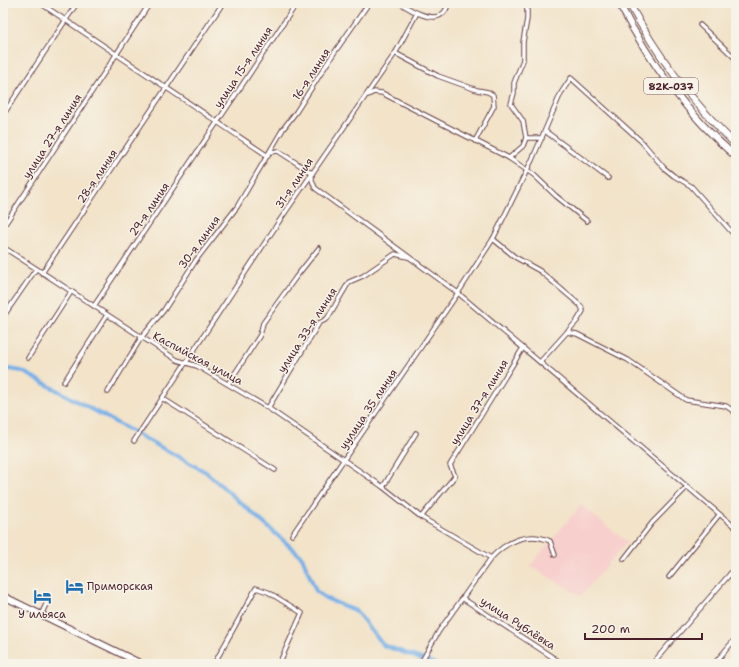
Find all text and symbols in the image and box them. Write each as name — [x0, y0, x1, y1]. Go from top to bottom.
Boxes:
street label: улица 15-я линия — [211, 24, 276, 111]
street label: 16-я линия — [289, 45, 334, 103]
road number: 82К-037 — [644, 78, 698, 94]
street label: улица 27-я линия — [19, 91, 86, 182]
street label: 28-я линия — [74, 146, 121, 206]
street label: 31-я линия — [272, 155, 317, 212]
street label: 29-я линия — [126, 179, 173, 239]
street label: 30-я линия — [175, 213, 224, 272]
street label: улица 33-я линия — [274, 285, 341, 376]
street label: Каспийская улица — [150, 328, 246, 389]
street label: улица 37-я линия — [447, 357, 512, 448]
street label: уулица 35 линия — [336, 366, 401, 452]
hotel icon: Приморская — [64, 576, 84, 596]
place label: Приморская — [87, 579, 153, 594]
hotel icon: У ильяса — [32, 586, 52, 606]
street label: улица Рублёвка — [477, 593, 558, 653]
place label: У ильяса — [18, 607, 66, 622]
scale bar — [585, 615, 702, 641]
text: 200 m — [591, 621, 630, 637]

